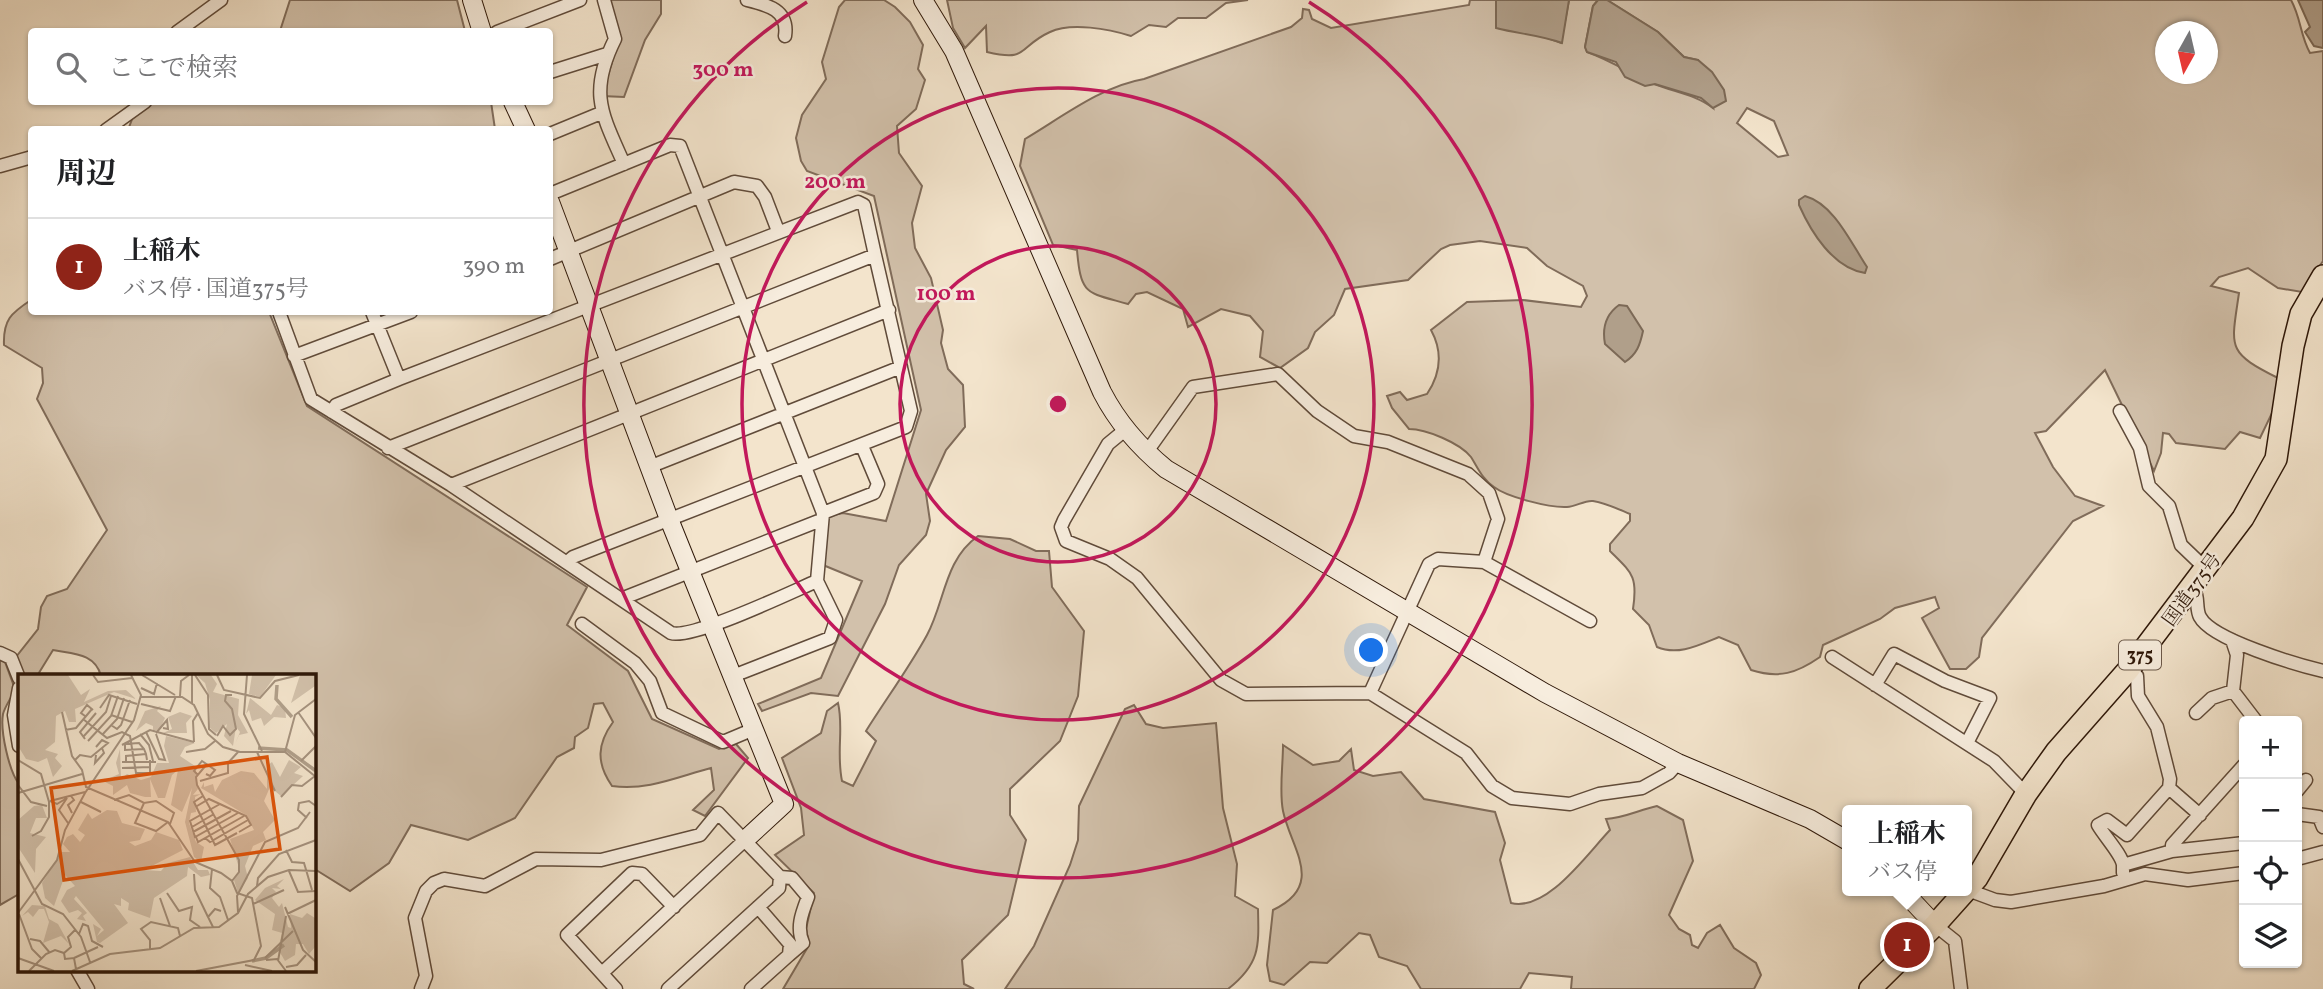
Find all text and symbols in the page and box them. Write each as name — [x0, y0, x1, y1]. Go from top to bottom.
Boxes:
north arrow — [2155, 21, 2218, 84]
search box — [28, 28, 553, 105]
icon: search — [52, 48, 90, 86]
text: ここで検索 — [108, 51, 238, 87]
text: 300 m — [693, 56, 753, 85]
text: 周辺 — [56, 154, 116, 196]
text: 200 m — [804, 168, 866, 197]
text: 上稲木 — [123, 234, 201, 270]
text: 1 — [74, 251, 84, 283]
text: 390 m — [462, 251, 525, 283]
text: バス停 · 国道375号 — [123, 274, 309, 306]
text: 100 m — [916, 280, 976, 309]
centre of rings — [1046, 392, 1070, 416]
street label: 国道375号 — [2157, 548, 2228, 632]
your location — [1354, 633, 1388, 667]
road number: 375 — [2119, 640, 2161, 670]
inset map — [18, 674, 315, 972]
map controls — [2239, 716, 2302, 968]
button: + — [2239, 716, 2302, 779]
button: − — [2239, 779, 2302, 842]
popup — [1842, 805, 1972, 896]
text: 上稲木 — [1868, 817, 1946, 853]
button: locate — [2239, 842, 2302, 905]
text: バス停 — [1868, 857, 1937, 889]
button: layers — [2239, 905, 2302, 968]
pin: 1 — [1884, 919, 1930, 971]

